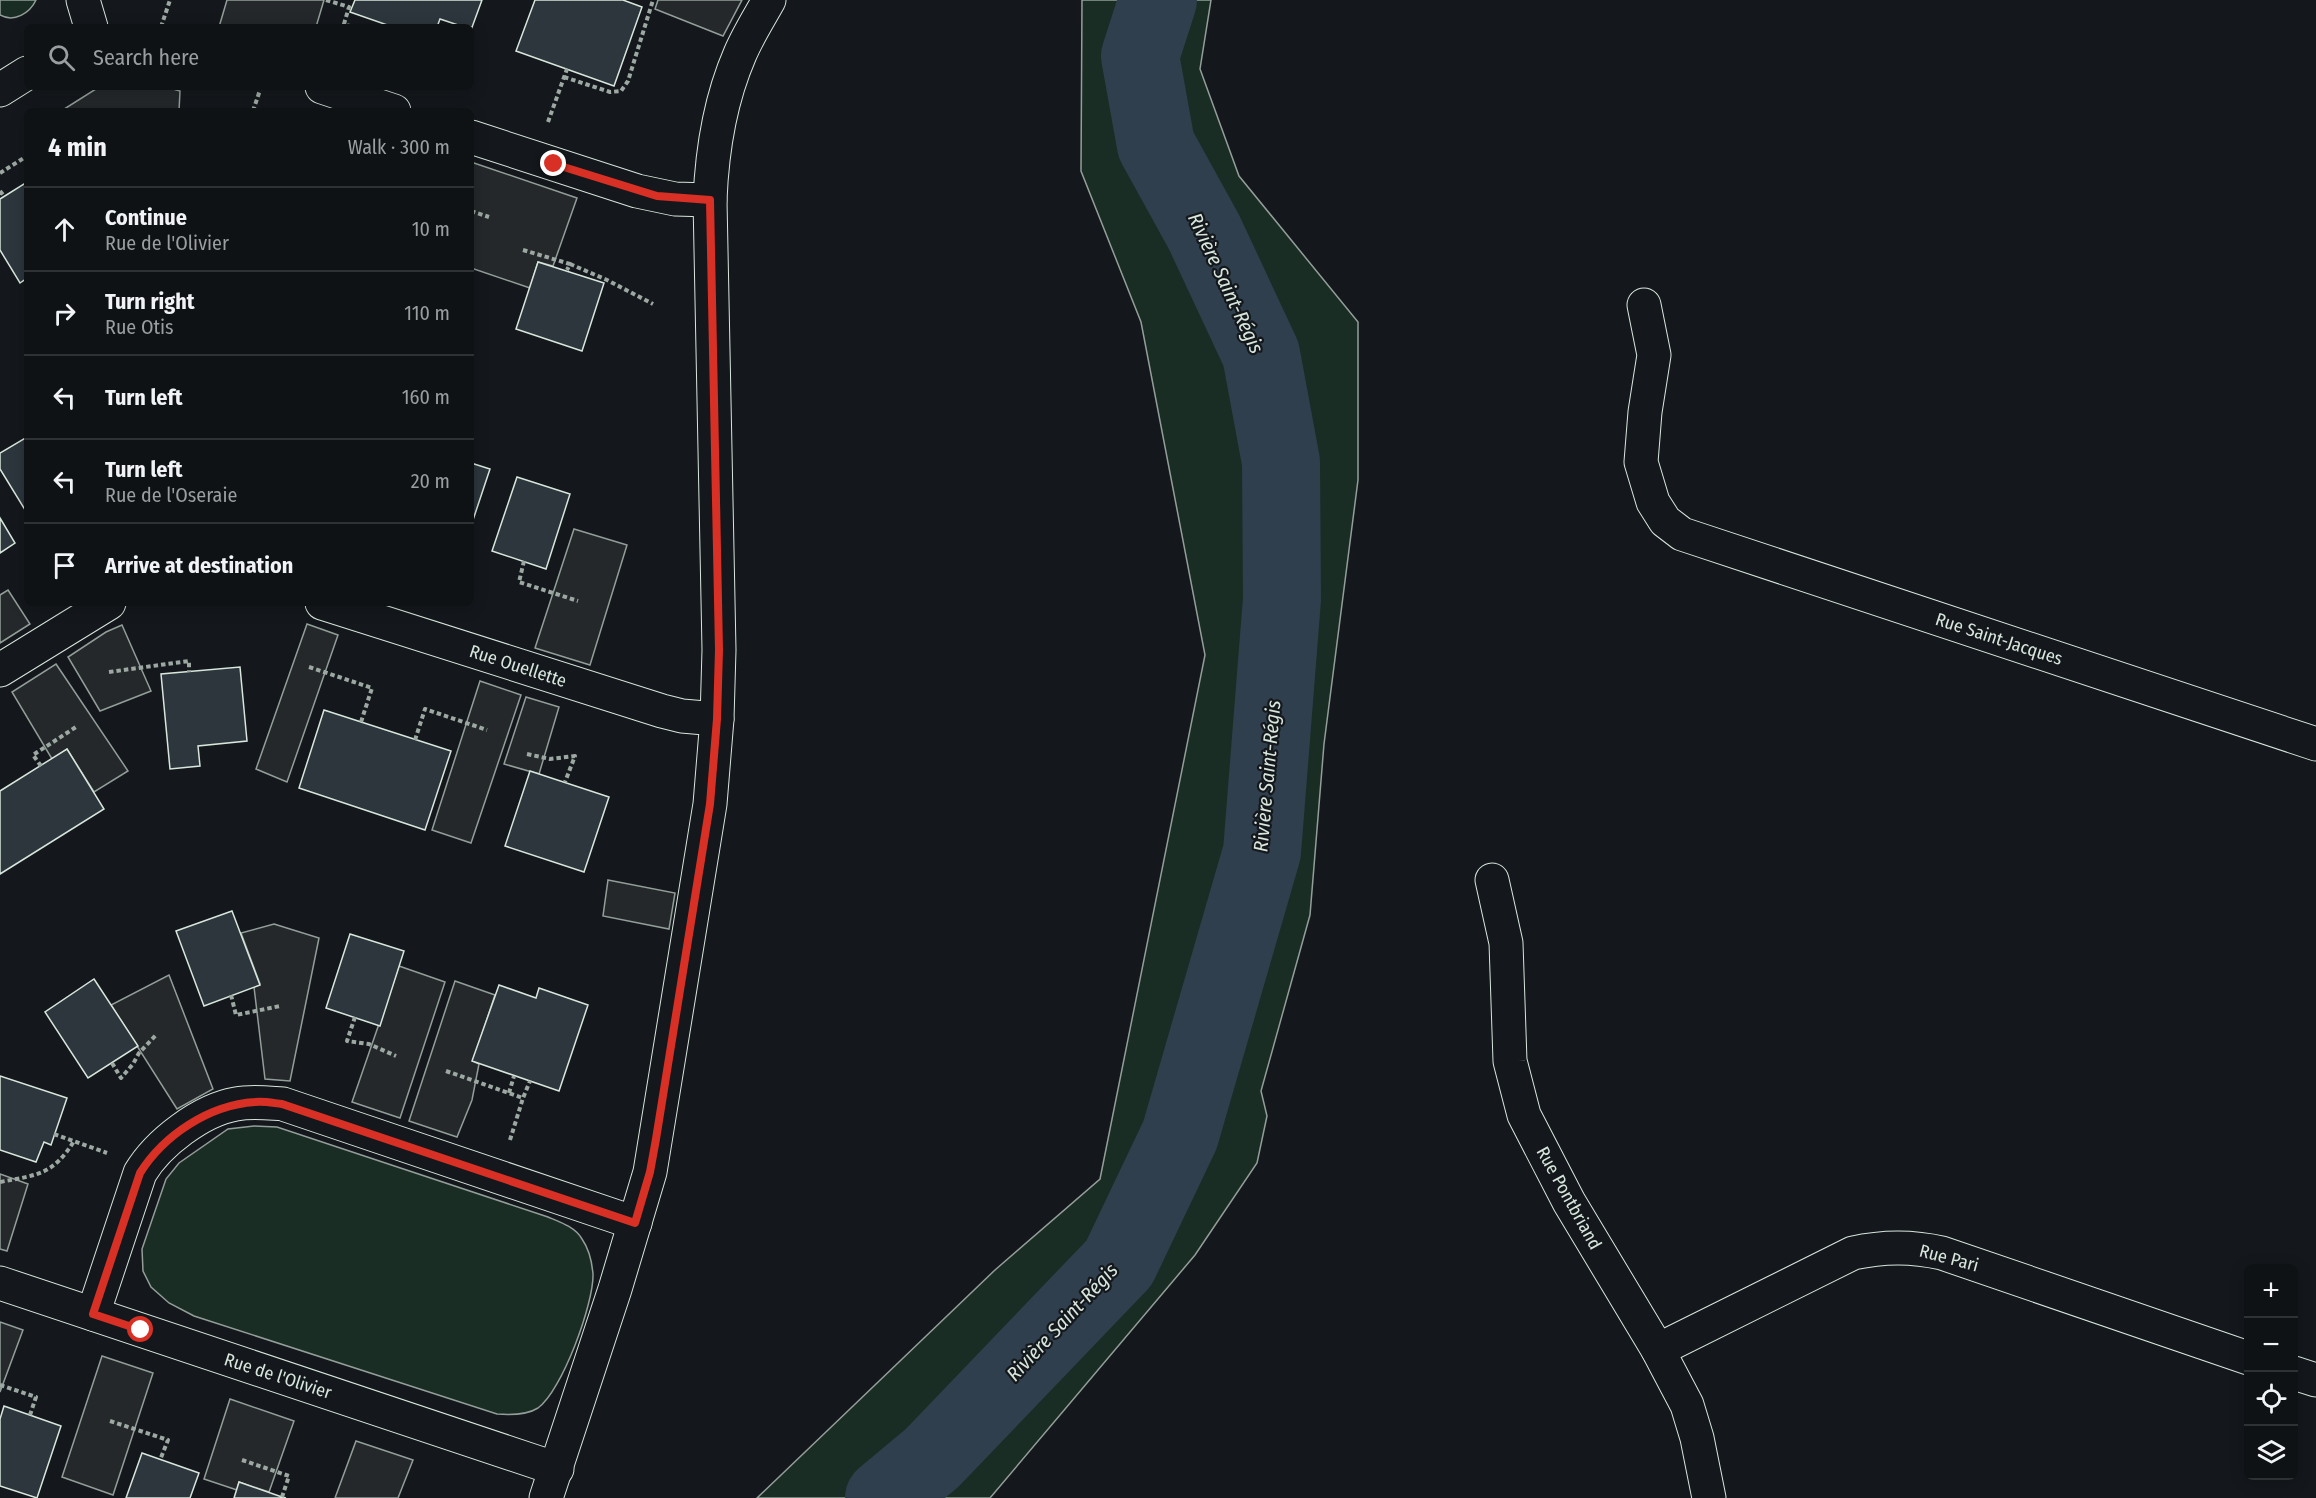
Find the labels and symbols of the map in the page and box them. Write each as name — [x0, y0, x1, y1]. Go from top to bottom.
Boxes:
route end — [540, 150, 566, 176]
water label: Rivière Saint-Régis — [1183, 209, 1269, 358]
street label: Rue Saint-Jacques — [1933, 608, 2066, 670]
street label: Rue Ouellette — [467, 640, 569, 692]
water label: Rivière Saint-Régis — [1248, 699, 1286, 853]
street label: Rue Pontbriand — [1532, 1143, 1606, 1253]
street label: Rue Pari — [1917, 1240, 1981, 1276]
water label: Rivière Saint-Régis — [1001, 1258, 1123, 1386]
route start — [127, 1316, 153, 1342]
street label: Rue de l'Olivier — [222, 1348, 335, 1404]

